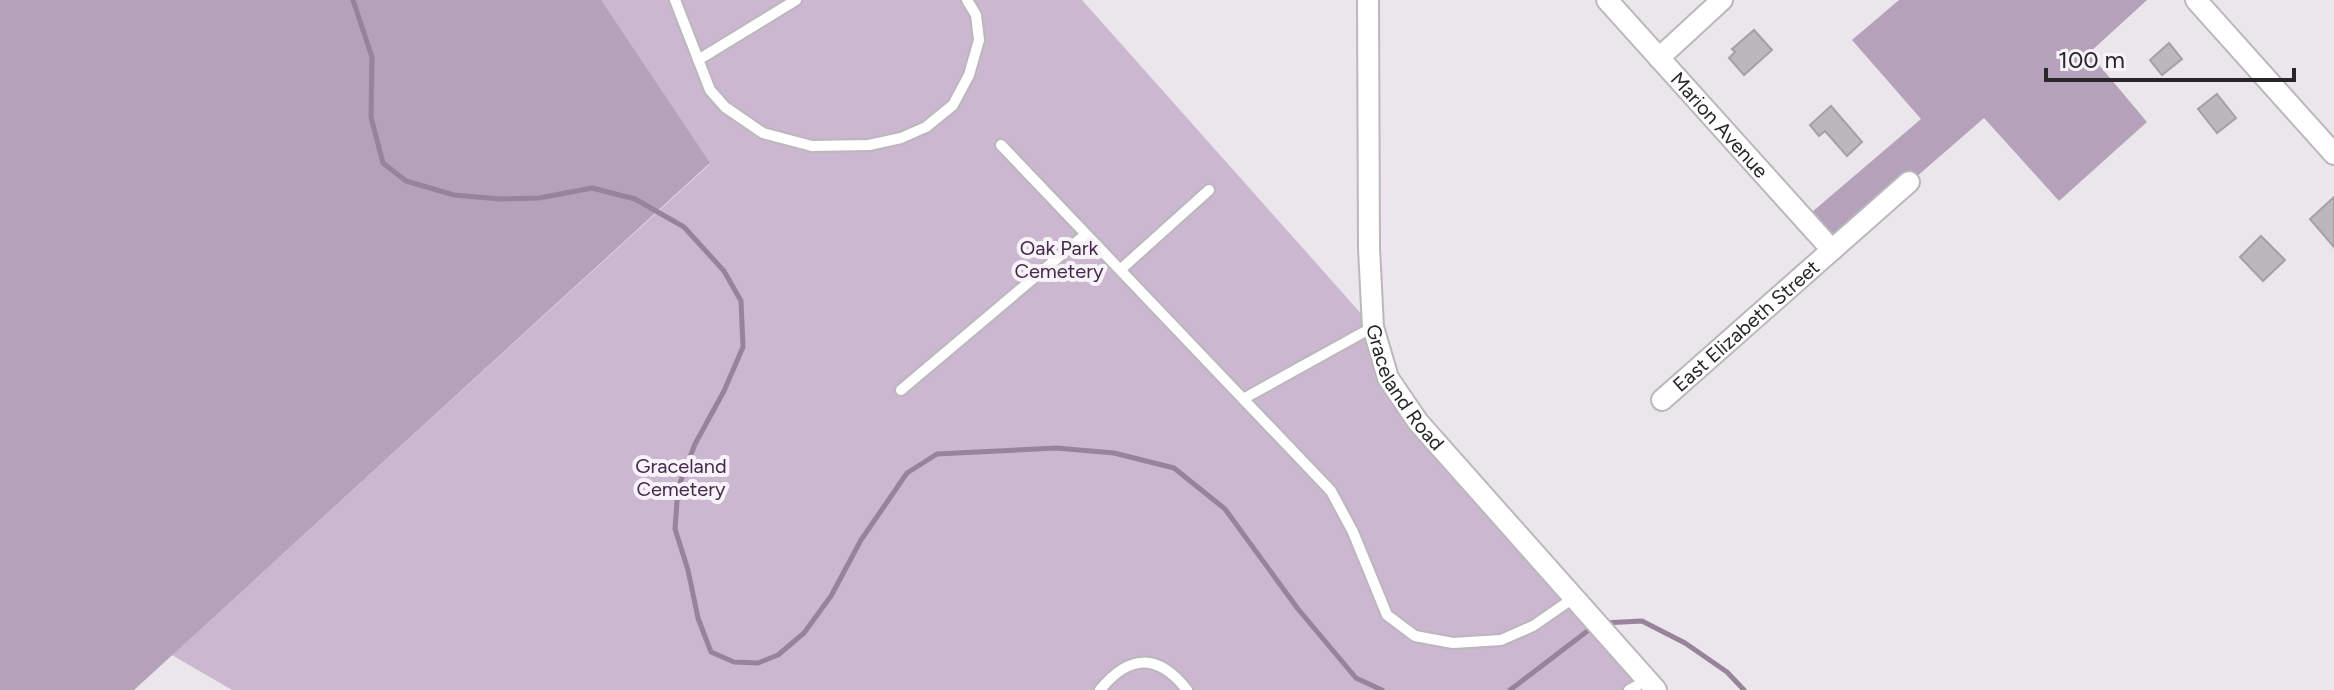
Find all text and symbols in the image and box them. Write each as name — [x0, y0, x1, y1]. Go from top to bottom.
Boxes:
scale bar — [2046, 32, 2294, 82]
text: 100 m — [2058, 45, 2125, 74]
street label: Marion Avenue — [1666, 67, 1773, 183]
park label: Oak Park Cemetery — [1015, 236, 1104, 283]
street label: East Elizabeth Street — [1668, 255, 1824, 397]
street label: Graceland Road — [1361, 321, 1449, 455]
park label: Graceland Cemetery — [635, 454, 727, 501]

